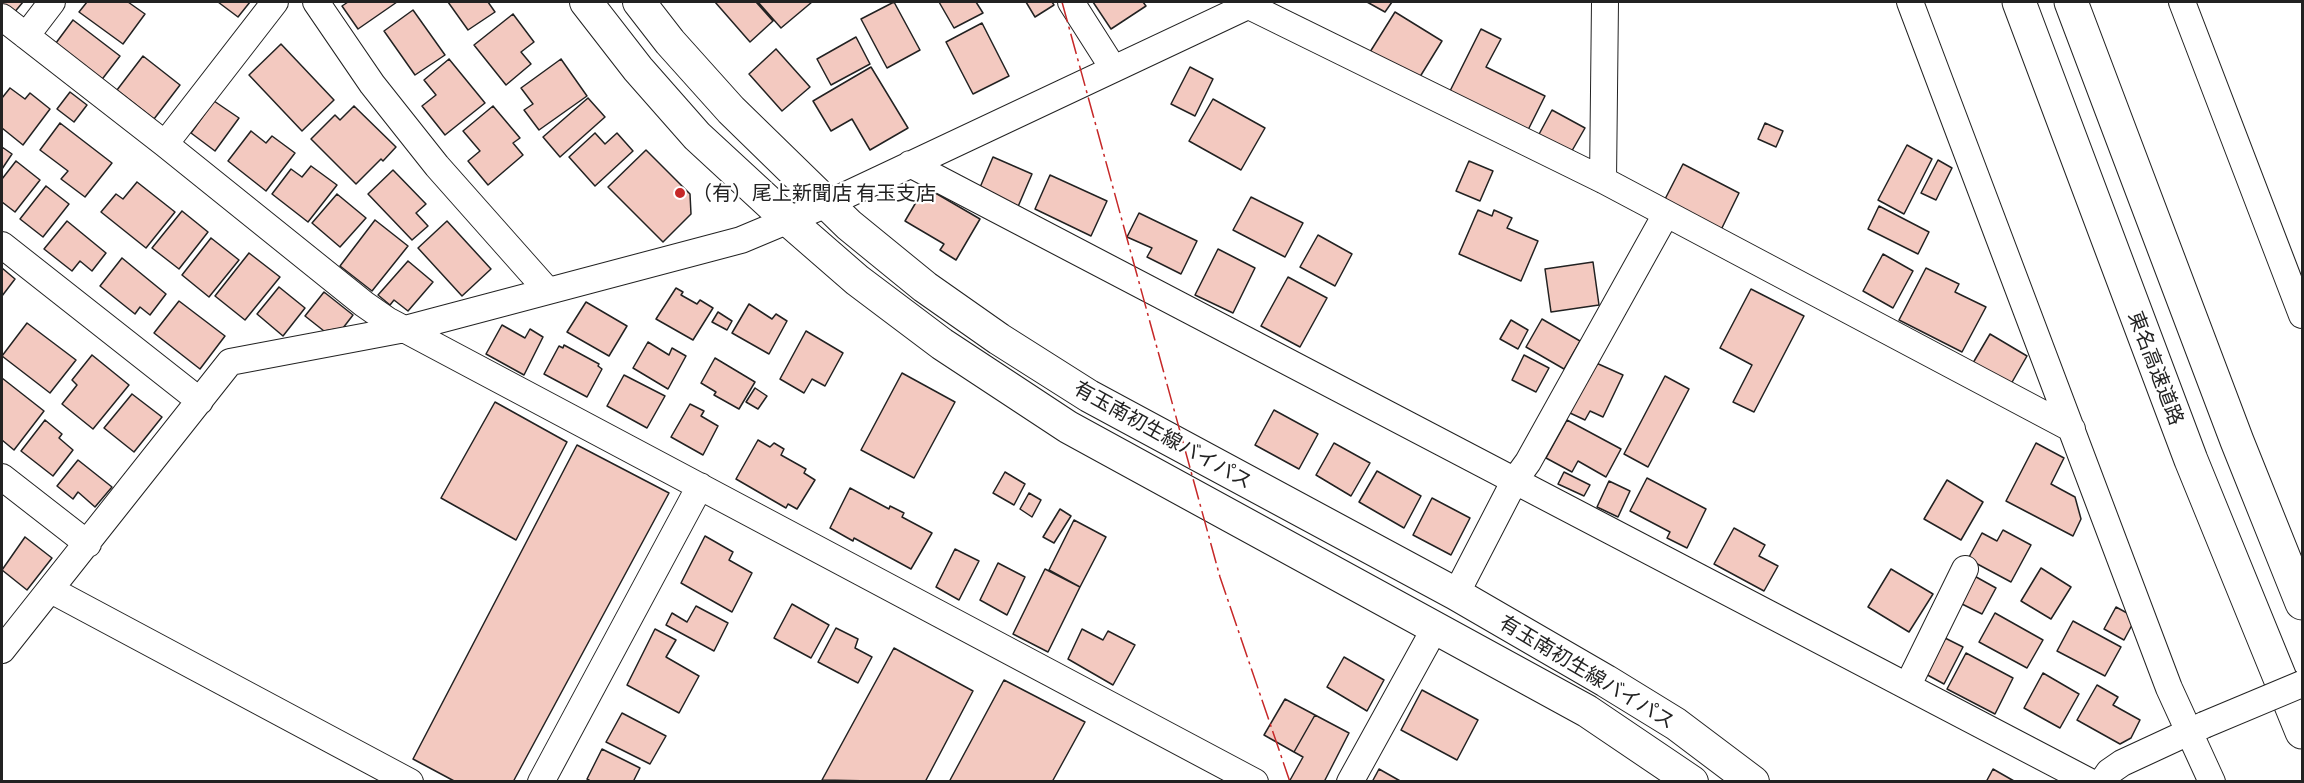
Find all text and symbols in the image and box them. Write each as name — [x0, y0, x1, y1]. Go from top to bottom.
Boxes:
place label: （有）尾上新聞店 有玉支店 — [692, 181, 936, 205]
marker: （有）尾上新聞店 有玉支店 — [673, 186, 687, 200]
street label: 東名高速道路 — [2123, 308, 2189, 428]
street label: 有玉南初生線バイパス — [1070, 376, 1256, 494]
street label: 有玉南初生線バイパス — [1495, 610, 1679, 734]

